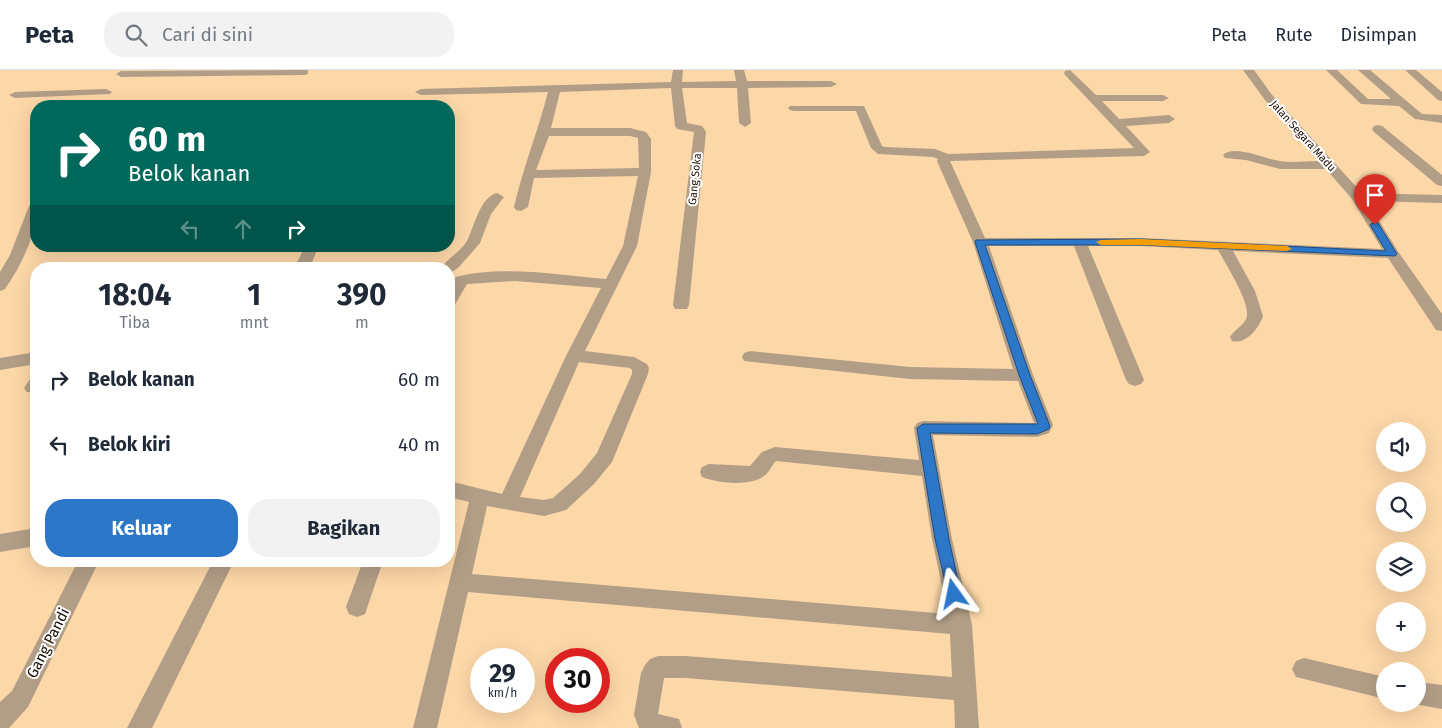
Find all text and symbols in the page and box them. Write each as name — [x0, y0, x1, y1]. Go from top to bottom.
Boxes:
search box — [104, 12, 454, 57]
text: Peta — [25, 21, 74, 49]
icon: search — [122, 21, 150, 49]
text: Cari di sini — [162, 23, 253, 46]
text: Peta — [1211, 24, 1247, 46]
text: Rute — [1275, 24, 1313, 46]
text: Disimpan — [1341, 24, 1417, 46]
street label: Jalan Segara Madu — [1268, 98, 1338, 174]
text: 60 m — [128, 118, 206, 160]
icon: right — [45, 120, 110, 185]
street label: Gang Soka — [686, 153, 704, 205]
text: Belok kanan — [128, 160, 250, 187]
pin — [1354, 174, 1396, 225]
icon: arrive — [1361, 181, 1389, 209]
icon: left — [176, 215, 204, 243]
icon: ahead — [229, 215, 257, 243]
icon: right — [282, 215, 310, 243]
text: 18:04 — [98, 277, 171, 313]
text: 1 — [247, 277, 261, 313]
text: 390 — [337, 277, 387, 313]
text: Tiba — [119, 313, 150, 332]
text: mnt — [240, 313, 269, 332]
text: m — [355, 313, 369, 332]
icon: right — [45, 366, 73, 394]
text: Belok kanan — [88, 368, 195, 391]
text: 60 m — [398, 368, 440, 391]
map controls — [1376, 422, 1426, 712]
button: sound — [1376, 422, 1426, 472]
icon: left — [45, 431, 73, 459]
text: Belok kiri — [88, 433, 171, 456]
text: 40 m — [398, 433, 440, 456]
button: search — [1376, 482, 1426, 532]
button: Keluar — [45, 499, 238, 557]
button: Bagikan — [248, 499, 440, 557]
button: layers — [1376, 542, 1426, 592]
position arrow — [927, 567, 979, 619]
button: + — [1376, 602, 1426, 652]
street label: Gang Pandi — [23, 605, 73, 681]
speed limit sign: 30 — [545, 648, 610, 713]
text: 29 — [489, 659, 516, 689]
button: − — [1376, 662, 1426, 712]
text: km/h — [488, 686, 517, 700]

